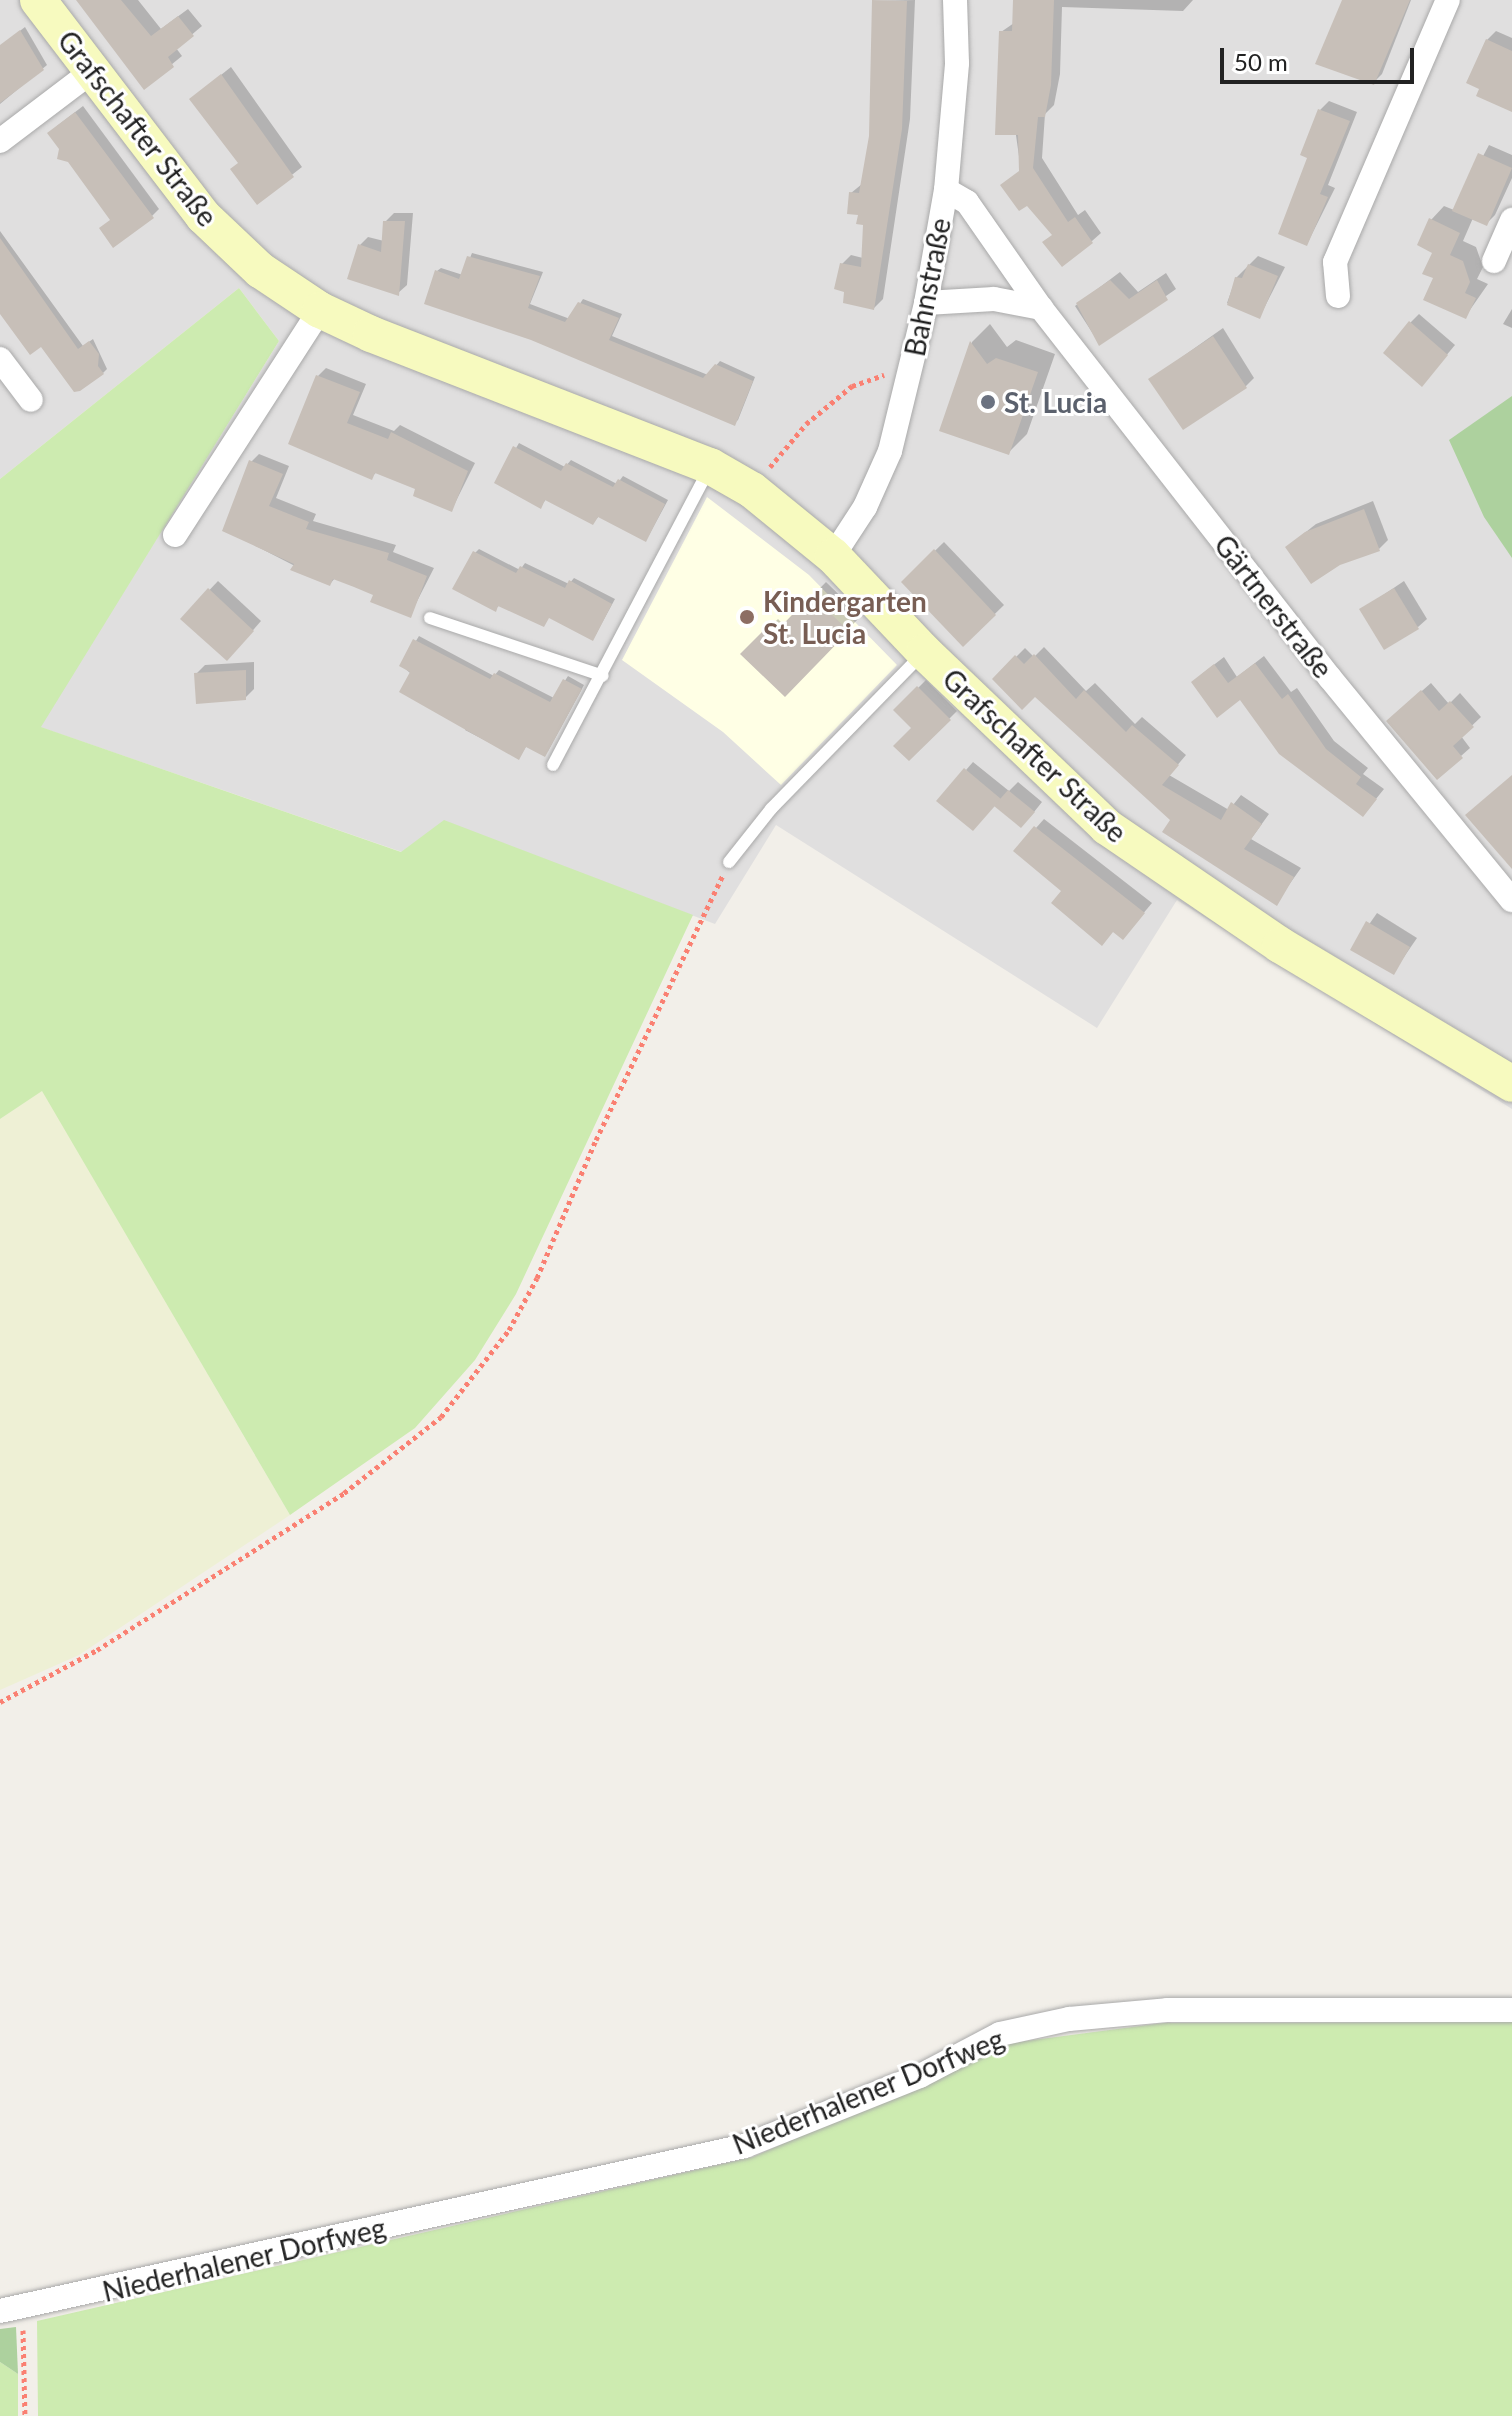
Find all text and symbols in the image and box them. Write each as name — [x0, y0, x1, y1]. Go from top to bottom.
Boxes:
street label: Grafschafter Straße — [51, 23, 225, 233]
scale bar — [1224, 32, 1418, 82]
text: 50 m — [1234, 47, 1288, 76]
street label: Bahnstraße — [897, 215, 957, 359]
place label: St. Lucia — [1004, 385, 1107, 419]
marker: St. Lucia — [979, 393, 997, 411]
street label: Gärtnerstraße — [1208, 528, 1340, 684]
place label: Kindergarten St. Lucia — [763, 584, 927, 650]
marker: Kindergarten St. Lucia — [738, 608, 756, 626]
street label: Grafschafter Straße — [936, 661, 1134, 849]
street label: Niederhalener Dorfweg — [727, 2021, 1009, 2161]
street label: Niederhalener Dorfweg — [99, 2210, 389, 2308]

